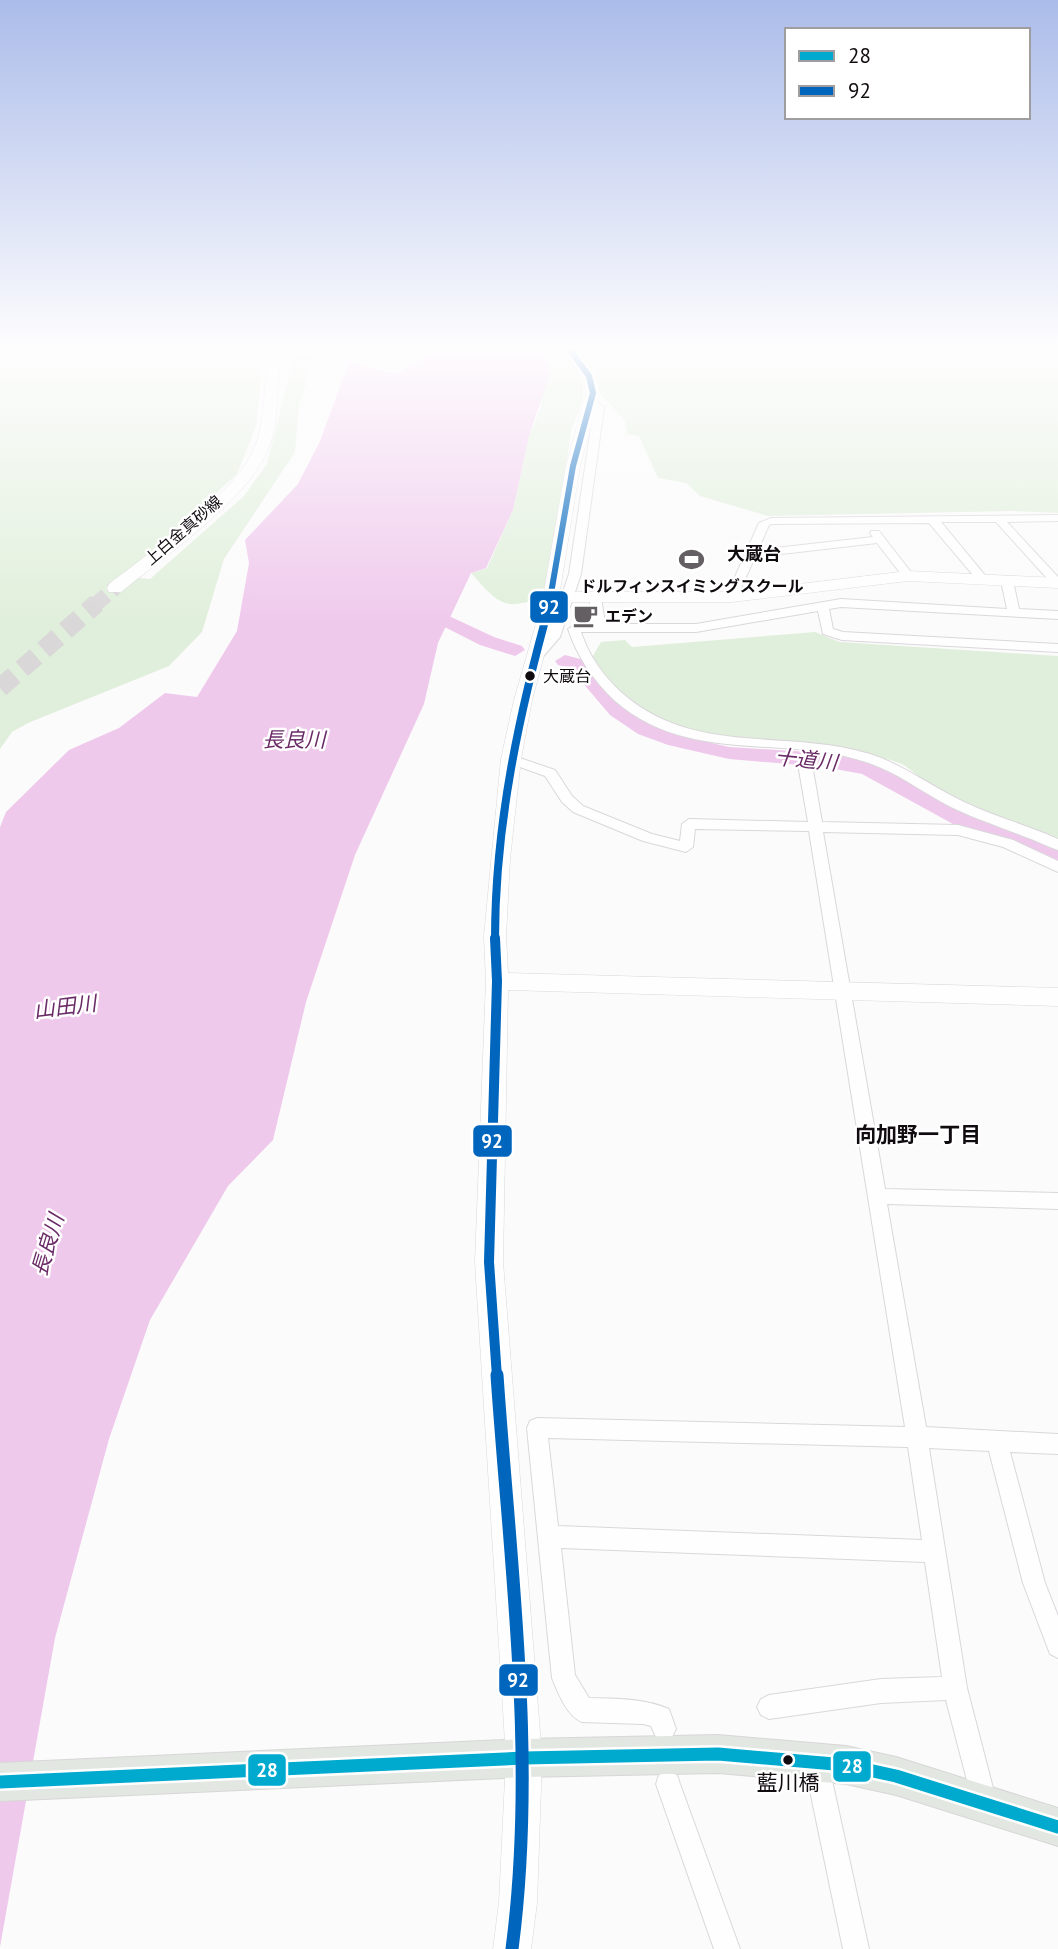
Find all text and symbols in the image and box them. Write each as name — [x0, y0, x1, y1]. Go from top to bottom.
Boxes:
legend — [785, 28, 1030, 119]
text: 28 — [848, 42, 871, 69]
text: 92 — [848, 77, 871, 104]
street label: 上白金真砂線 — [140, 491, 226, 569]
district label: 大蔵台 — [727, 542, 781, 565]
sports icon: ドルフィンスイミングスクール — [678, 546, 706, 574]
place label: ドルフィンスイミングスクール — [580, 576, 804, 596]
line badge: 92 — [529, 590, 569, 624]
text: 92 — [538, 595, 560, 619]
cafe icon: エデン — [571, 602, 599, 630]
place label: エデン — [605, 606, 653, 626]
place label: 大蔵台 — [543, 666, 591, 686]
marker: 大蔵台 — [523, 669, 537, 683]
water label: 長良川 — [263, 726, 327, 753]
water label: 十道川 — [773, 743, 841, 776]
water label: 山田川 — [32, 989, 100, 1024]
district label: 向加野一丁目 — [855, 1121, 981, 1148]
line badge: 92 — [472, 1124, 513, 1158]
text: 92 — [481, 1129, 503, 1153]
water label: 長良川 — [25, 1209, 70, 1279]
line badge: 92 — [498, 1663, 539, 1697]
text: 92 — [507, 1668, 529, 1692]
line badge: 28 — [832, 1750, 872, 1783]
line badge: 28 — [247, 1753, 287, 1787]
marker: 藍川橋 — [781, 1753, 795, 1767]
text: 28 — [841, 1754, 863, 1778]
text: 28 — [256, 1758, 278, 1782]
place label: 藍川橋 — [757, 1769, 820, 1796]

